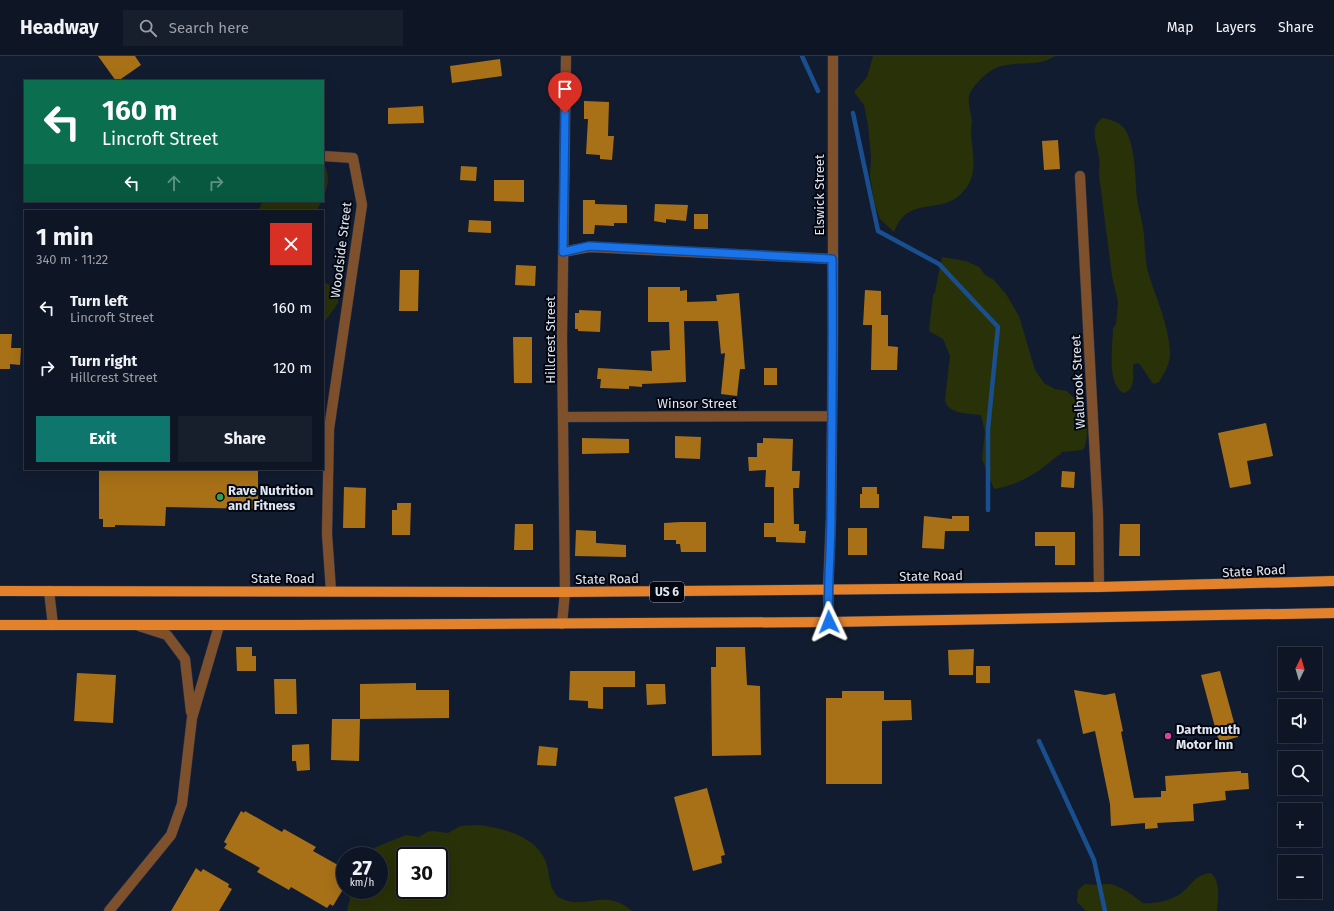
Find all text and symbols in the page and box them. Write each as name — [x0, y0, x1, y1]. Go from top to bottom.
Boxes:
search box — [123, 10, 403, 46]
text: Headway — [20, 16, 99, 39]
icon: search — [137, 17, 159, 39]
text: Search here — [169, 19, 249, 37]
text: Map — [1167, 19, 1193, 36]
text: Layers — [1215, 19, 1256, 36]
text: Share — [1278, 19, 1314, 36]
pin — [548, 72, 582, 113]
icon: arrive — [554, 78, 576, 100]
text: 160 m — [102, 94, 177, 127]
icon: left — [36, 96, 88, 148]
text: Lincroft Street — [102, 128, 218, 150]
street label: Elswick Street — [812, 154, 827, 236]
icon: left — [121, 172, 143, 194]
icon: ahead — [163, 172, 185, 194]
icon: right — [205, 172, 227, 194]
street label: Woodside Street — [328, 201, 354, 299]
text: 1 min — [36, 223, 94, 251]
button: close — [270, 223, 312, 265]
text: 340 m · 11:22 — [36, 252, 108, 267]
text: Turn left — [70, 292, 128, 310]
street label: Hillcrest Street — [543, 296, 558, 384]
icon: left — [36, 297, 58, 319]
text: 160 m — [272, 299, 312, 317]
text: Lincroft Street — [70, 310, 154, 325]
street label: Walbrook Street — [1068, 334, 1088, 429]
text: Turn right — [70, 352, 137, 370]
icon: right — [36, 357, 58, 379]
text: 120 m — [273, 359, 312, 377]
text: Hillcrest Street — [70, 370, 157, 385]
street label: Winsor Street — [657, 396, 737, 411]
button: Exit — [36, 416, 170, 462]
button: Share — [178, 416, 312, 462]
place label: Rave Nutrition and Fitness — [228, 483, 313, 513]
marker: Rave Nutrition and Fitness — [215, 492, 225, 502]
street label: State Road — [1222, 562, 1286, 580]
street label: State Road — [899, 568, 963, 584]
street label: State Road — [251, 571, 315, 586]
street label: State Road — [575, 571, 639, 587]
road number: US 6 — [650, 582, 684, 602]
position arrow — [808, 601, 850, 643]
north arrow — [1278, 647, 1322, 691]
map controls — [1278, 647, 1322, 899]
button: sound — [1278, 699, 1322, 743]
place label: Dartmouth Motor Inn — [1176, 722, 1240, 752]
marker: Dartmouth Motor Inn — [1163, 731, 1173, 741]
button: search — [1278, 751, 1322, 795]
button: + — [1278, 803, 1322, 847]
speed limit sign: 30 — [396, 847, 448, 899]
button: − — [1278, 855, 1322, 899]
text: 27 — [352, 856, 372, 880]
text: km/h — [350, 877, 374, 889]

